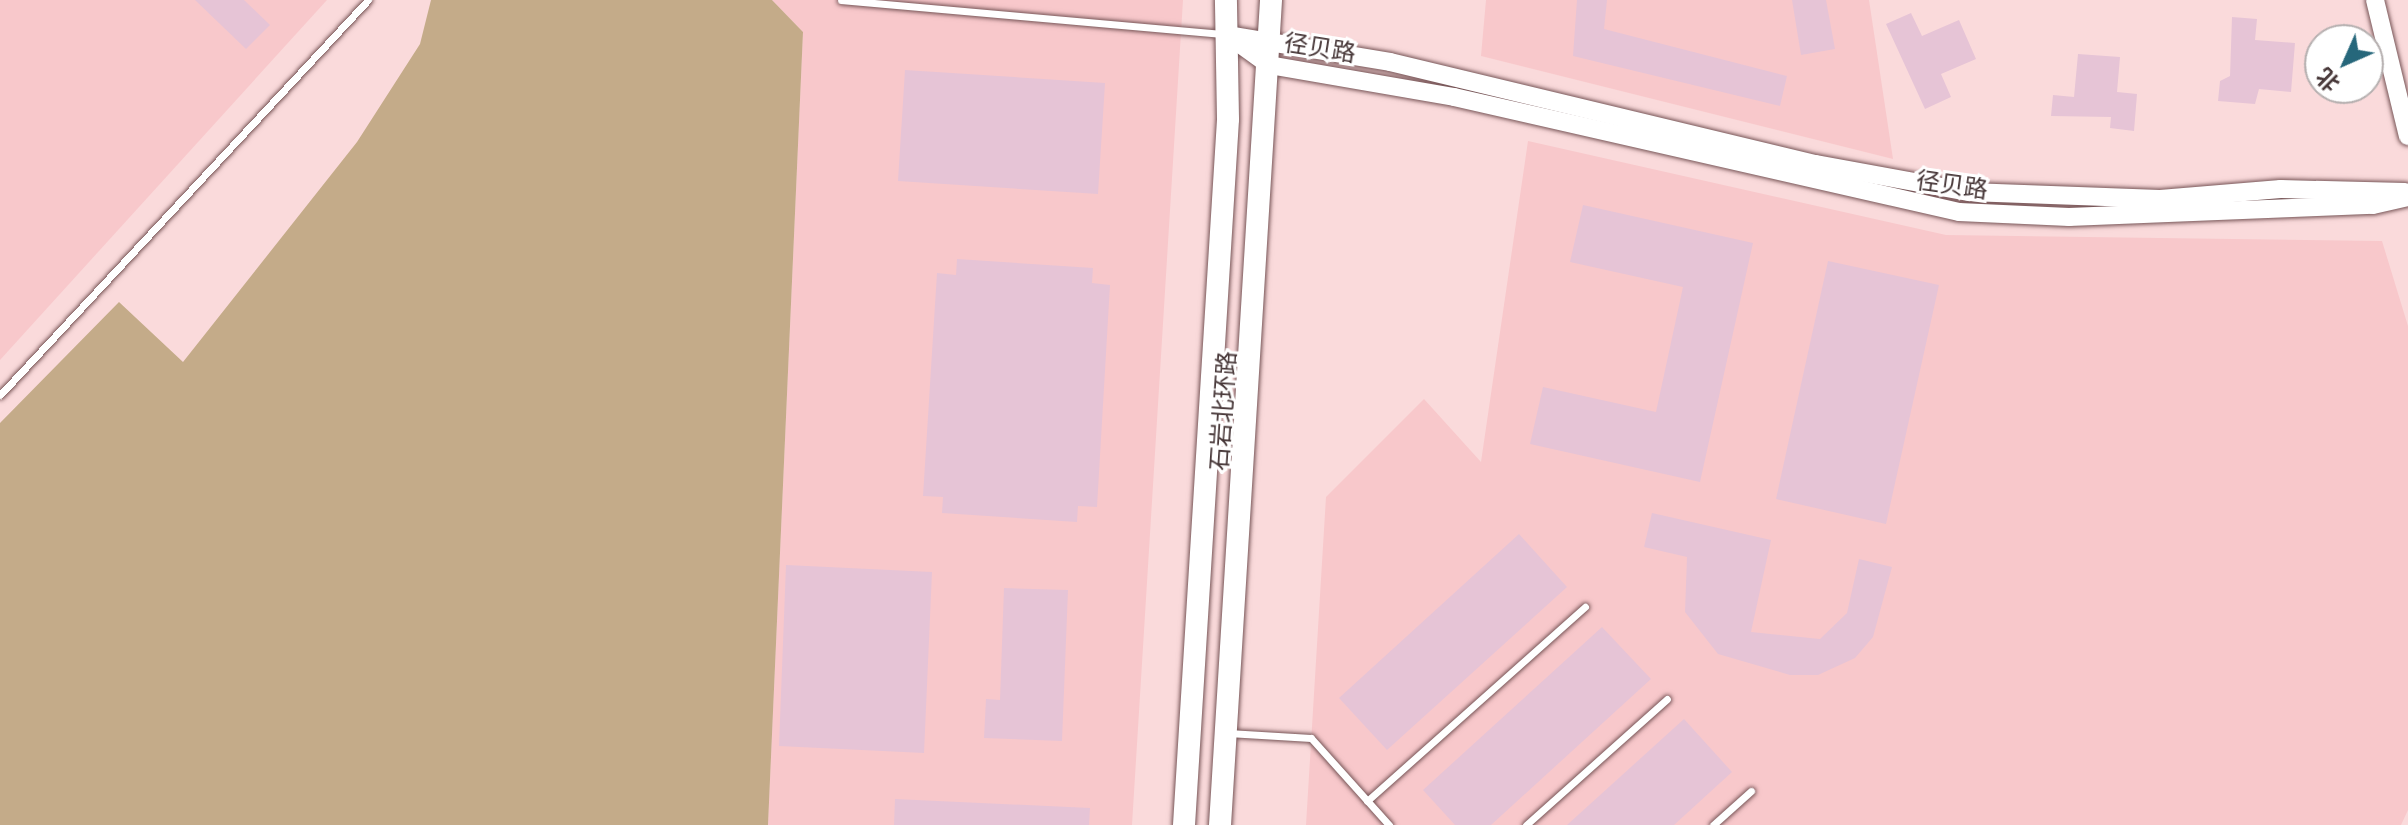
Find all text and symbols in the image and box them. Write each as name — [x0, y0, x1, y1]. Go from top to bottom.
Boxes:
north arrow — [2304, 24, 2384, 104]
street label: 径贝路 — [1282, 28, 1358, 68]
text: 北 — [2311, 63, 2345, 97]
street label: 径贝路 — [1914, 166, 1990, 204]
street label: 石岩北环路 — [1204, 350, 1242, 472]

